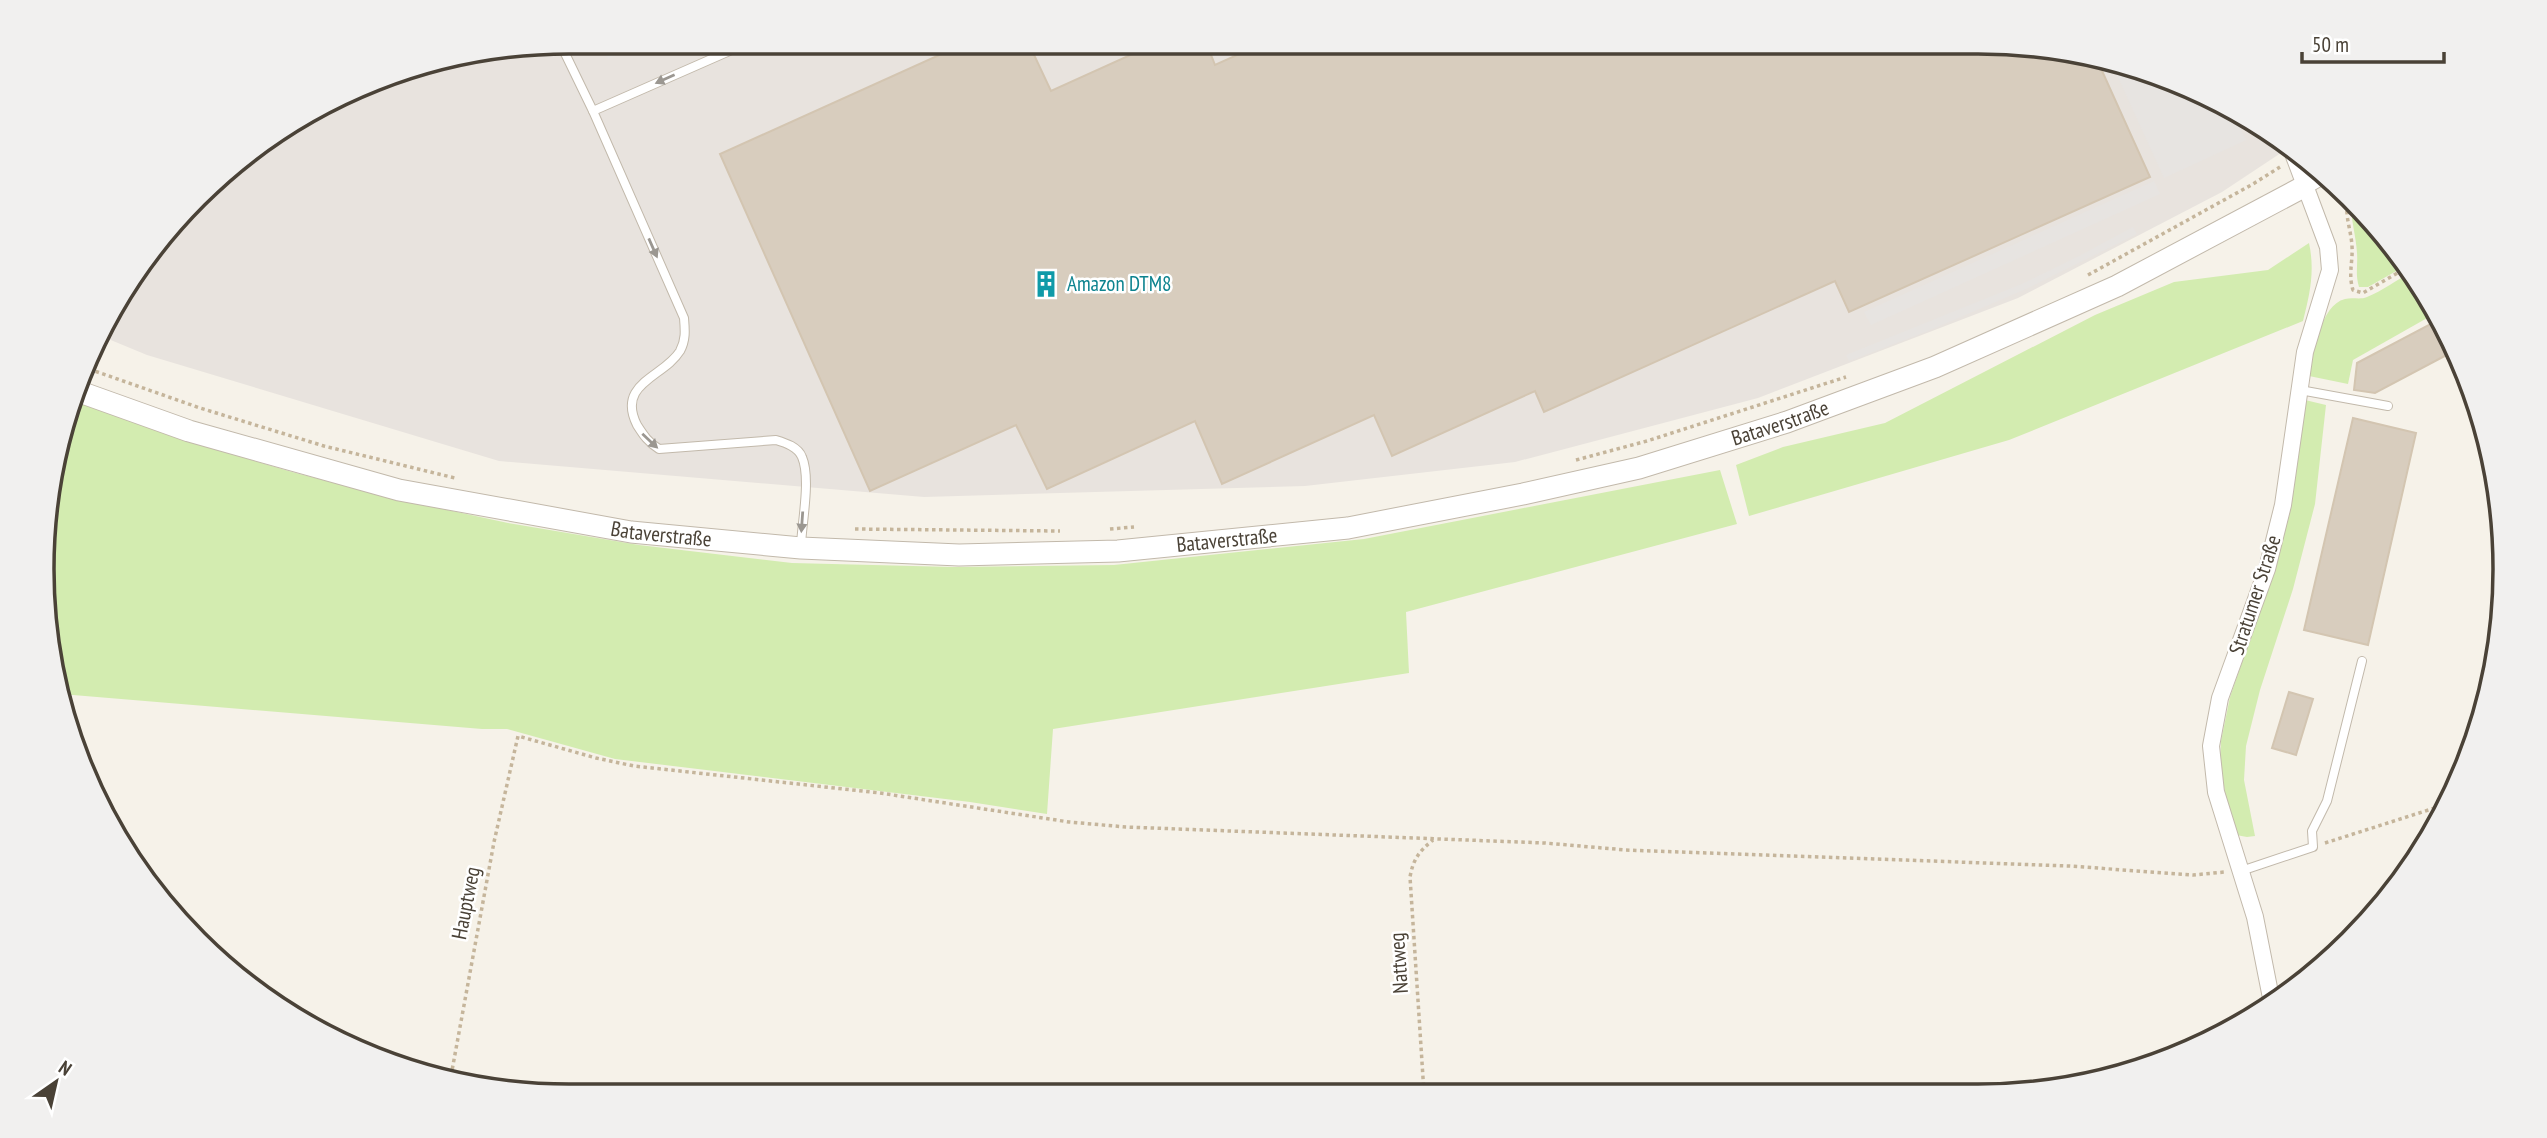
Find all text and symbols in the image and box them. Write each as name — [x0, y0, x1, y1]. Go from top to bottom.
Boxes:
scale bar — [2302, 21, 2444, 65]
text: 50 m — [2312, 31, 2349, 58]
one-way arrow — [655, 73, 675, 85]
one-way arrow — [648, 237, 659, 258]
building icon: Amazon DTM8 — [1031, 269, 1061, 299]
place label: Amazon DTM8 — [1067, 270, 1172, 297]
street label: Bataverstraße — [1728, 394, 1832, 451]
one-way arrow — [642, 433, 659, 449]
one-way arrow — [797, 511, 808, 533]
street label: Bataverstraße — [609, 515, 713, 553]
street label: Bataverstraße — [1175, 521, 1278, 558]
street label: Stratumer Straße — [2222, 532, 2287, 658]
street label: Hauptweg — [445, 864, 486, 942]
street label: Nattweg — [1383, 932, 1414, 994]
north arrow — [21, 1047, 91, 1117]
text: N — [55, 1055, 76, 1081]

